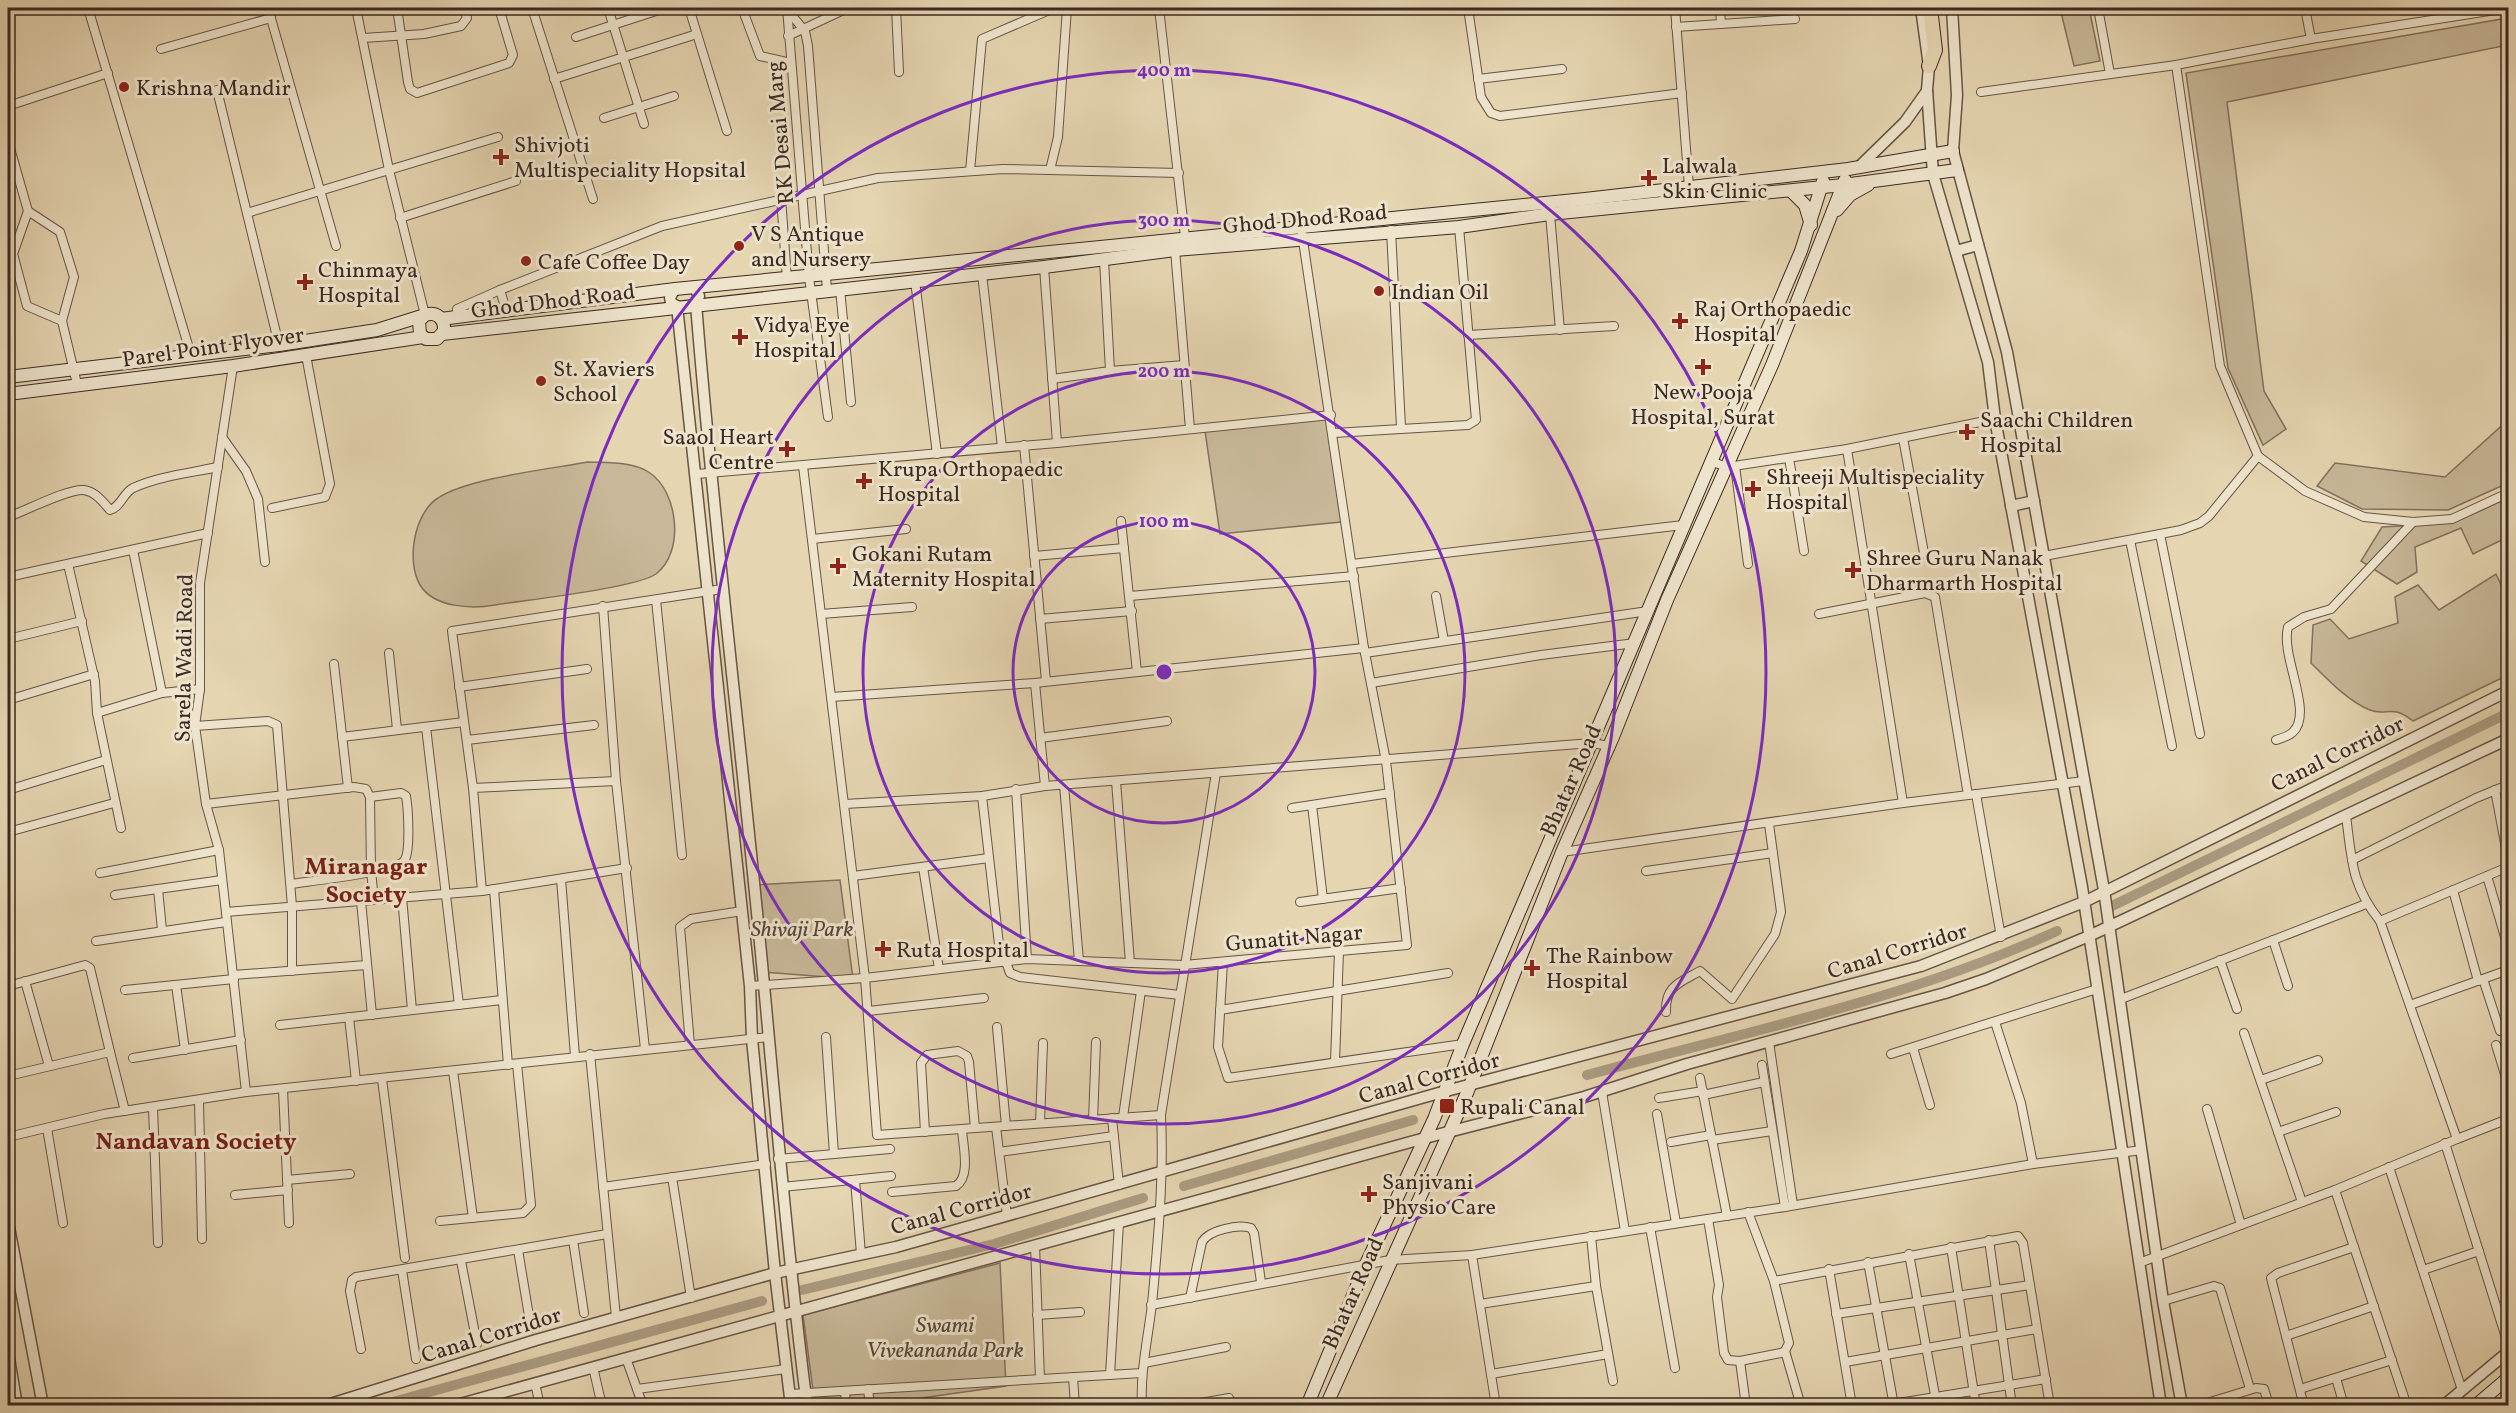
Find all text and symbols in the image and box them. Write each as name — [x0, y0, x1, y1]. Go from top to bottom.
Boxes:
text: 400 m — [1137, 59, 1191, 84]
street label: RK Desai Marg — [760, 60, 803, 206]
place label: Krishna Mandir — [136, 74, 291, 105]
marker: Krishna Mandir — [117, 80, 131, 94]
place label: Shivjoti Multispeciality Hopsital — [514, 131, 746, 187]
marker: Shivjoti Multispeciality Hopsital — [492, 148, 510, 166]
place label: Lalwala Skin Clinic — [1662, 152, 1768, 208]
marker: Lalwala Skin Clinic — [1640, 169, 1658, 187]
street label: Ghod Dhod Road — [1222, 198, 1389, 243]
text: 300 m — [1138, 209, 1190, 234]
place label: V S Antique and Nursery — [751, 220, 871, 276]
marker: V S Antique and Nursery — [732, 239, 746, 253]
place label: Cafe Coffee Day — [538, 248, 690, 279]
marker: Cafe Coffee Day — [519, 254, 533, 268]
place label: Chinmaya Hospital — [318, 256, 418, 312]
marker: Chinmaya Hospital — [296, 273, 314, 291]
street label: Ghod Dhod Road — [469, 277, 637, 328]
place label: Indian Oil — [1391, 278, 1489, 309]
marker: Indian Oil — [1372, 284, 1386, 298]
place label: Raj Orthopaedic Hospital — [1694, 295, 1851, 351]
place label: Vidya Eye Hospital — [754, 311, 850, 367]
marker: Raj Orthopaedic Hospital — [1671, 312, 1689, 330]
street label: Parel Point Flyover — [120, 320, 306, 377]
marker: Vidya Eye Hospital — [731, 328, 749, 346]
place label: St. Xaviers School — [553, 355, 655, 411]
marker: New Pooja Hospital, Surat — [1694, 358, 1712, 376]
text: 200 m — [1138, 360, 1190, 385]
marker: St. Xaviers School — [534, 374, 548, 388]
place label: New Pooja Hospital, Surat — [1631, 378, 1775, 434]
place label: Saachi Children Hospital — [1980, 406, 2133, 462]
place label: Saaol Heart Centre — [663, 423, 774, 479]
marker: Saachi Children Hospital — [1958, 423, 1976, 441]
marker: Saaol Heart Centre — [778, 440, 796, 458]
place label: Krupa Orthopaedic Hospital — [878, 455, 1063, 511]
place label: Shreeji Multispeciality Hospital — [1766, 463, 1985, 519]
marker: Krupa Orthopaedic Hospital — [855, 472, 873, 490]
marker: Shreeji Multispeciality Hospital — [1744, 480, 1762, 498]
text: 100 m — [1139, 510, 1189, 535]
place label: Gokani Rutam Maternity Hospital — [852, 540, 1036, 596]
place label: Shree Guru Nanak Dharmarth Hospital — [1866, 544, 2062, 600]
marker: Gokani Rutam Maternity Hospital — [829, 557, 847, 575]
marker: Shree Guru Nanak Dharmarth Hospital — [1844, 561, 1862, 579]
street label: Sarela Wadi Road — [169, 573, 202, 743]
centre of rings — [1154, 662, 1174, 682]
street label: Canal Corridor — [2266, 710, 2410, 801]
street label: Bhatar Road — [1534, 720, 1611, 842]
district label: Miranagar Society — [305, 851, 427, 913]
park label: Shivaji Park — [751, 915, 853, 946]
street label: Canal Corridor — [1824, 916, 1972, 988]
street label: Gunatit Nagar — [1224, 918, 1364, 961]
place label: Ruta Hospital — [896, 936, 1029, 967]
marker: Ruta Hospital — [874, 940, 892, 958]
place label: The Rainbow Hospital — [1546, 942, 1673, 998]
marker: The Rainbow Hospital — [1523, 959, 1541, 977]
street label: Canal Corridor — [1356, 1046, 1504, 1113]
place label: Rupali Canal — [1460, 1093, 1585, 1124]
marker: Rupali Canal — [1438, 1097, 1456, 1115]
district label: Nandavan Society — [96, 1126, 297, 1160]
place label: Sanjivani Physio Care — [1382, 1168, 1496, 1224]
street label: Canal Corridor — [888, 1177, 1036, 1244]
marker: Sanjivani Physio Care — [1360, 1185, 1378, 1203]
street label: Bhatar Road — [1316, 1233, 1393, 1355]
street label: Canal Corridor — [418, 1300, 566, 1372]
park label: Swami Vivekananda Park — [866, 1311, 1024, 1367]

